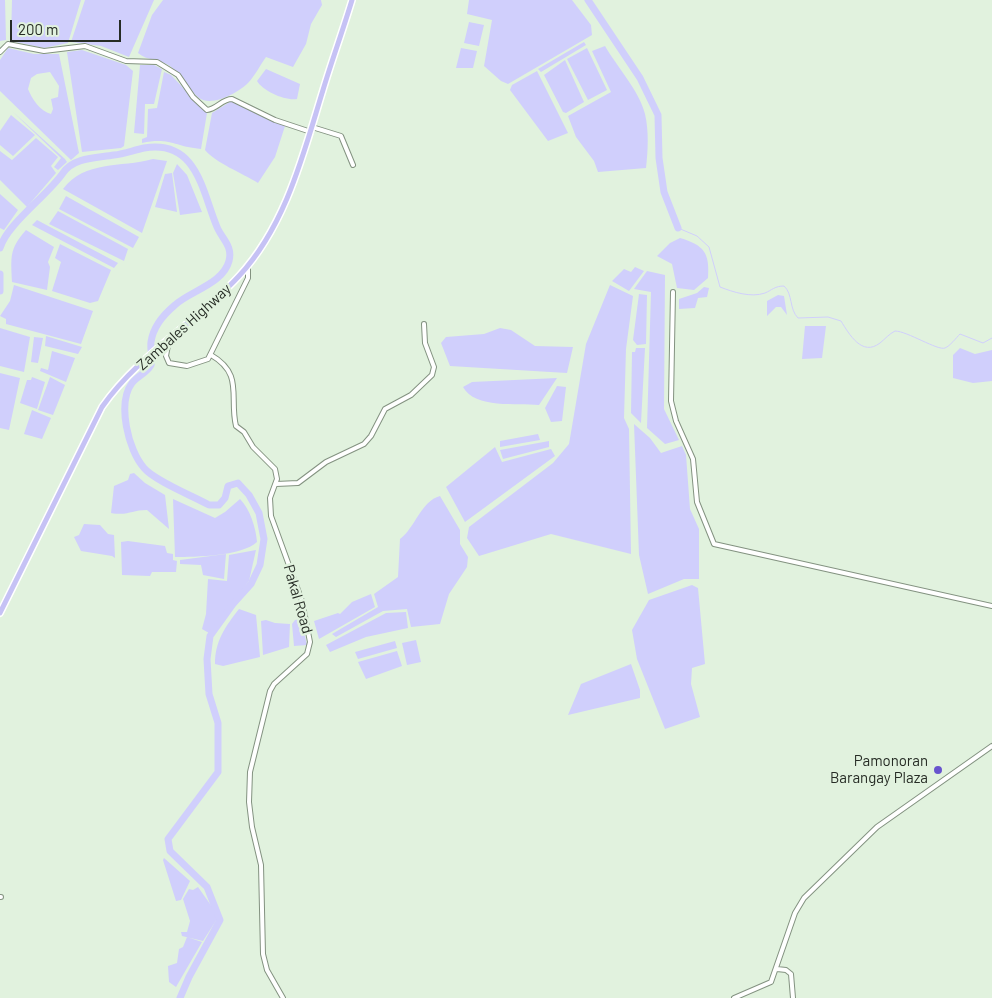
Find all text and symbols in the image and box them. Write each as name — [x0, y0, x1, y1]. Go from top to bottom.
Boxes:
scale bar — [12, 10, 124, 42]
text: 200 m — [18, 20, 58, 38]
street label: Zambales Highway — [133, 280, 235, 374]
street label: Pakal Road — [280, 562, 316, 636]
place label: Pamonoran Barangay Plaza — [830, 752, 928, 787]
marker: Pamonoran Barangay Plaza — [932, 764, 944, 776]

